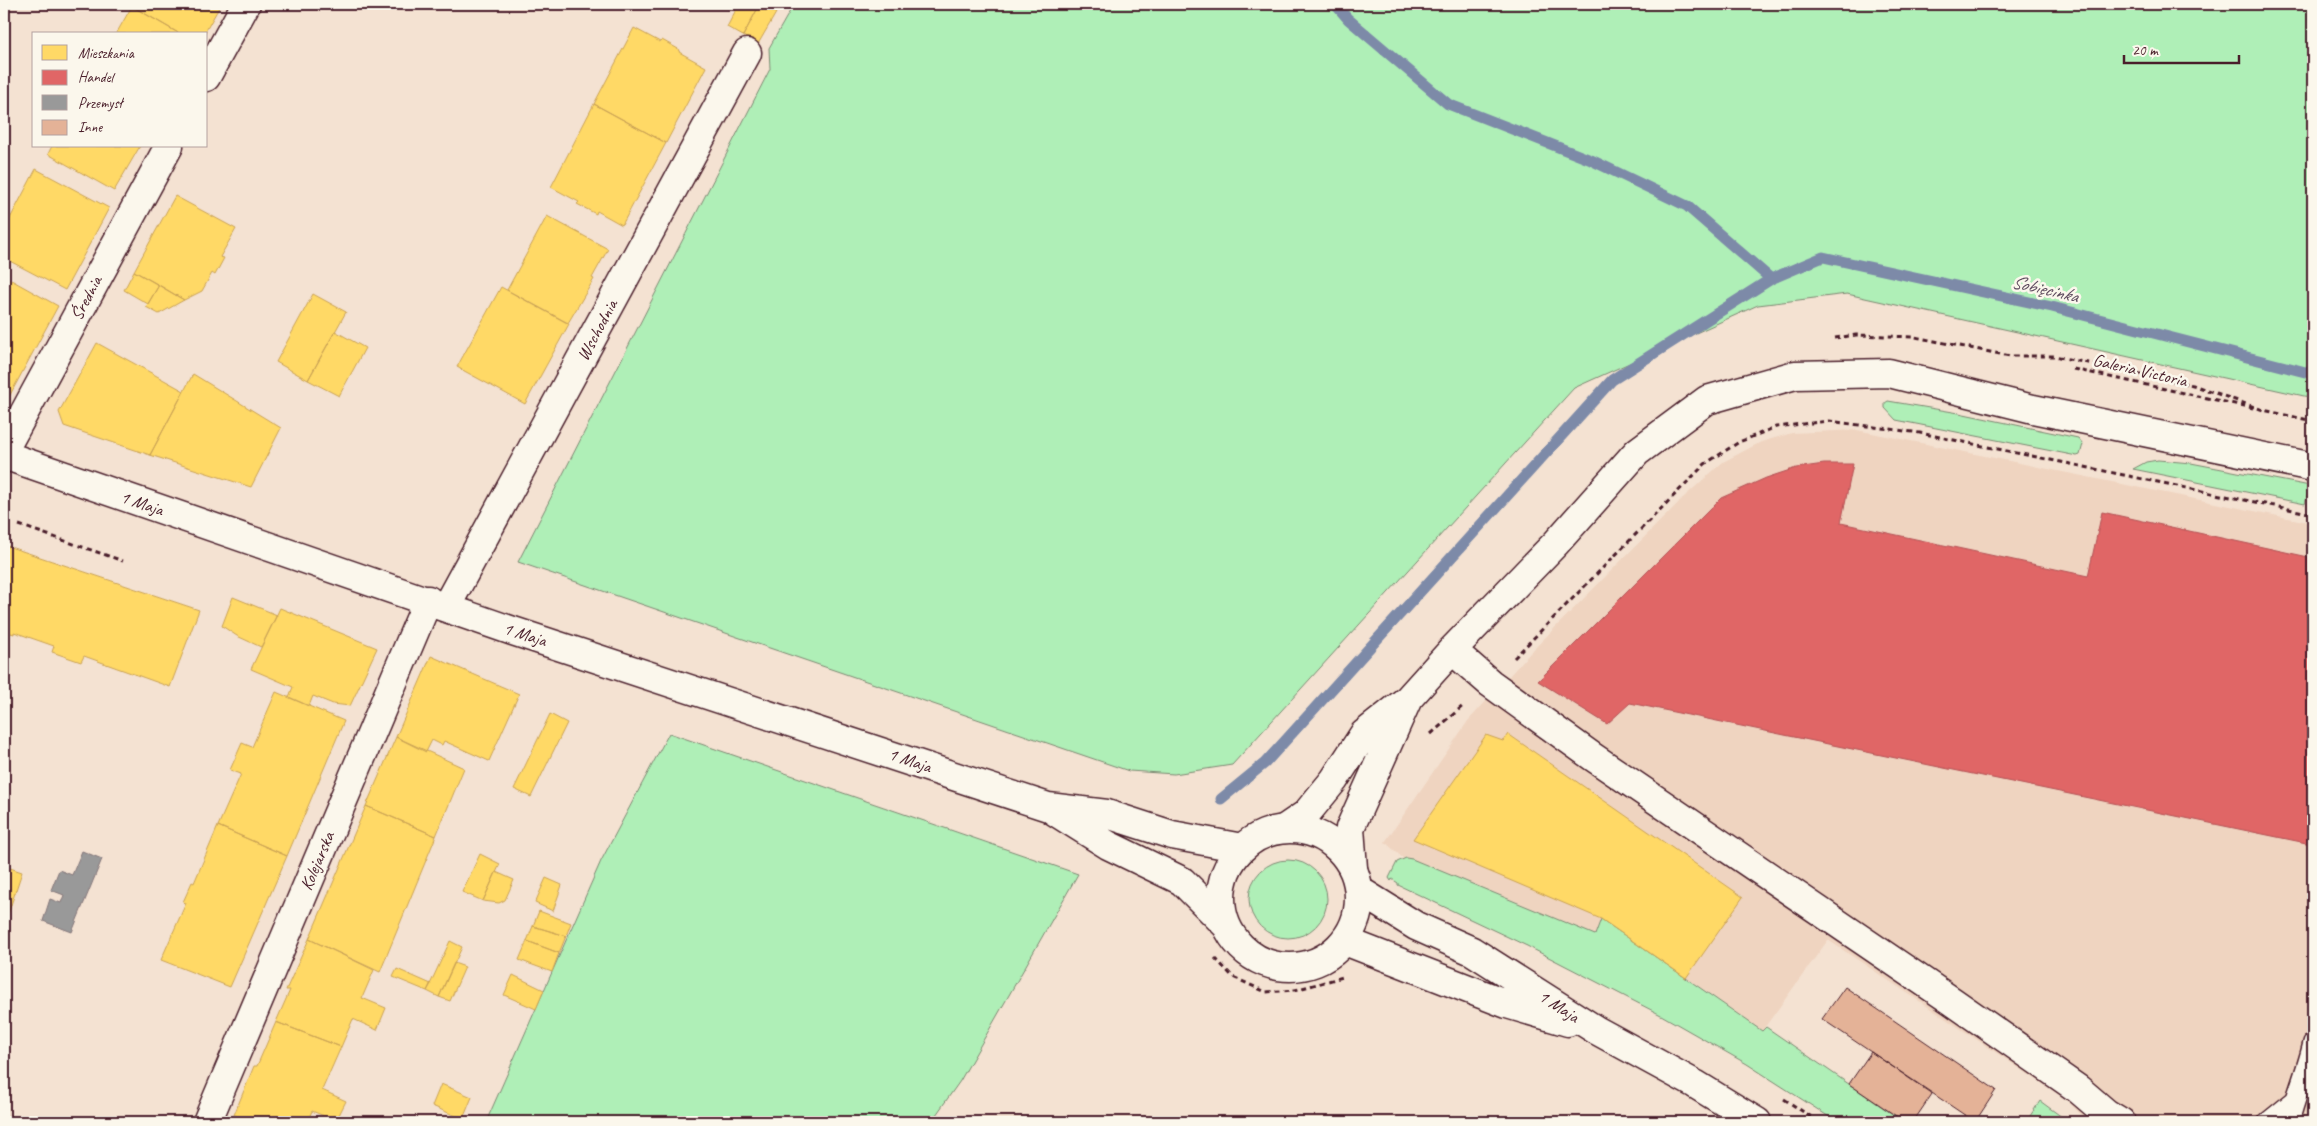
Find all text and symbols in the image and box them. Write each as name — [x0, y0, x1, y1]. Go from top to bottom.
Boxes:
legend — [32, 32, 208, 148]
scale bar — [2124, 32, 2240, 64]
text: 20 m — [2132, 41, 2159, 60]
text: Mieszkania — [78, 44, 135, 63]
text: Handel — [78, 68, 116, 87]
text: Przemysł — [78, 94, 125, 113]
text: Inne — [78, 118, 103, 137]
water label: Sobięcinka — [2009, 270, 2083, 309]
street label: Średnia — [65, 271, 108, 324]
street label: Wschodnia — [572, 294, 623, 364]
street label: Galeria Victoria — [2091, 348, 2191, 392]
street label: 1 Maja — [118, 485, 168, 521]
street label: 1 Maja — [501, 617, 551, 652]
street label: 1 Maja — [886, 742, 936, 778]
street label: Kolejarska — [295, 827, 340, 894]
street label: 1 Maja — [1534, 985, 1585, 1028]

